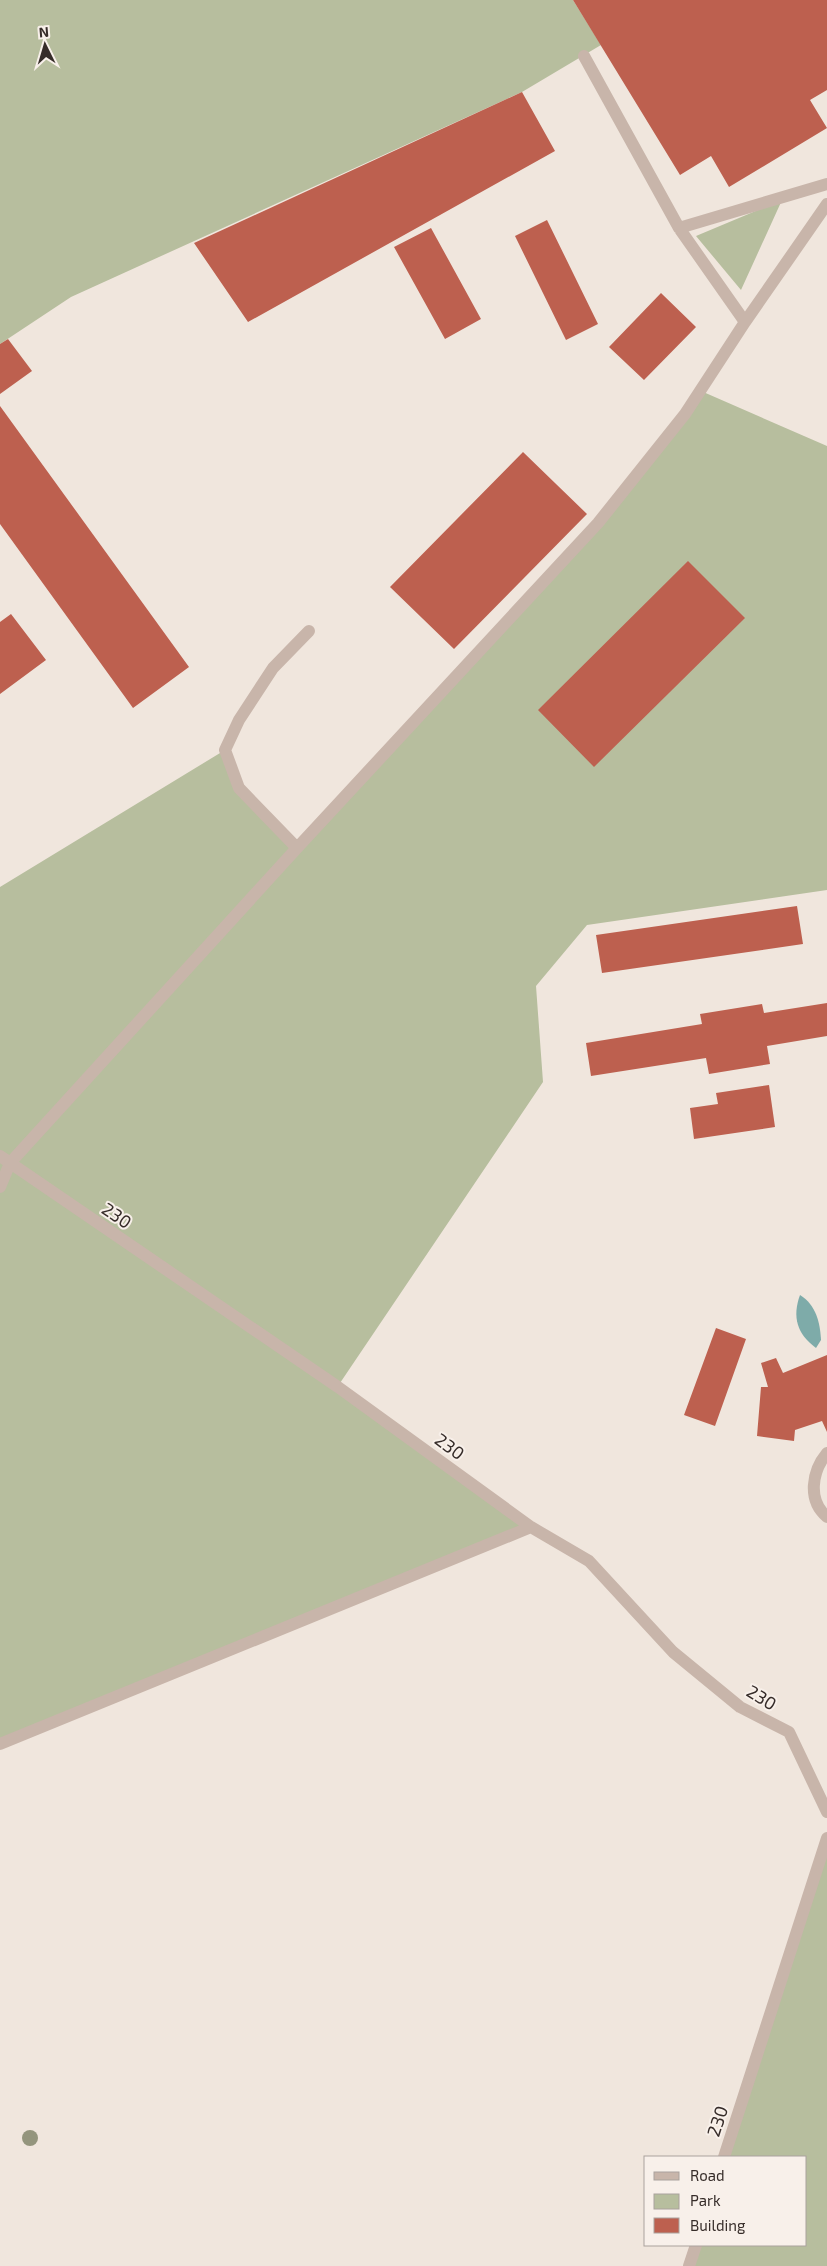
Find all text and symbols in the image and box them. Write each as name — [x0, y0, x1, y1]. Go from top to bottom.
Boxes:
north arrow — [20, 20, 70, 70]
text: N — [38, 23, 50, 40]
street label: 230 — [98, 1197, 136, 1233]
street label: 230 — [431, 1428, 469, 1464]
street label: 230 — [743, 1680, 781, 1714]
street label: 230 — [702, 2103, 732, 2139]
legend — [644, 2156, 807, 2246]
text: Road — [690, 2166, 725, 2184]
text: Park — [690, 2191, 721, 2209]
text: Building — [690, 2216, 746, 2234]

